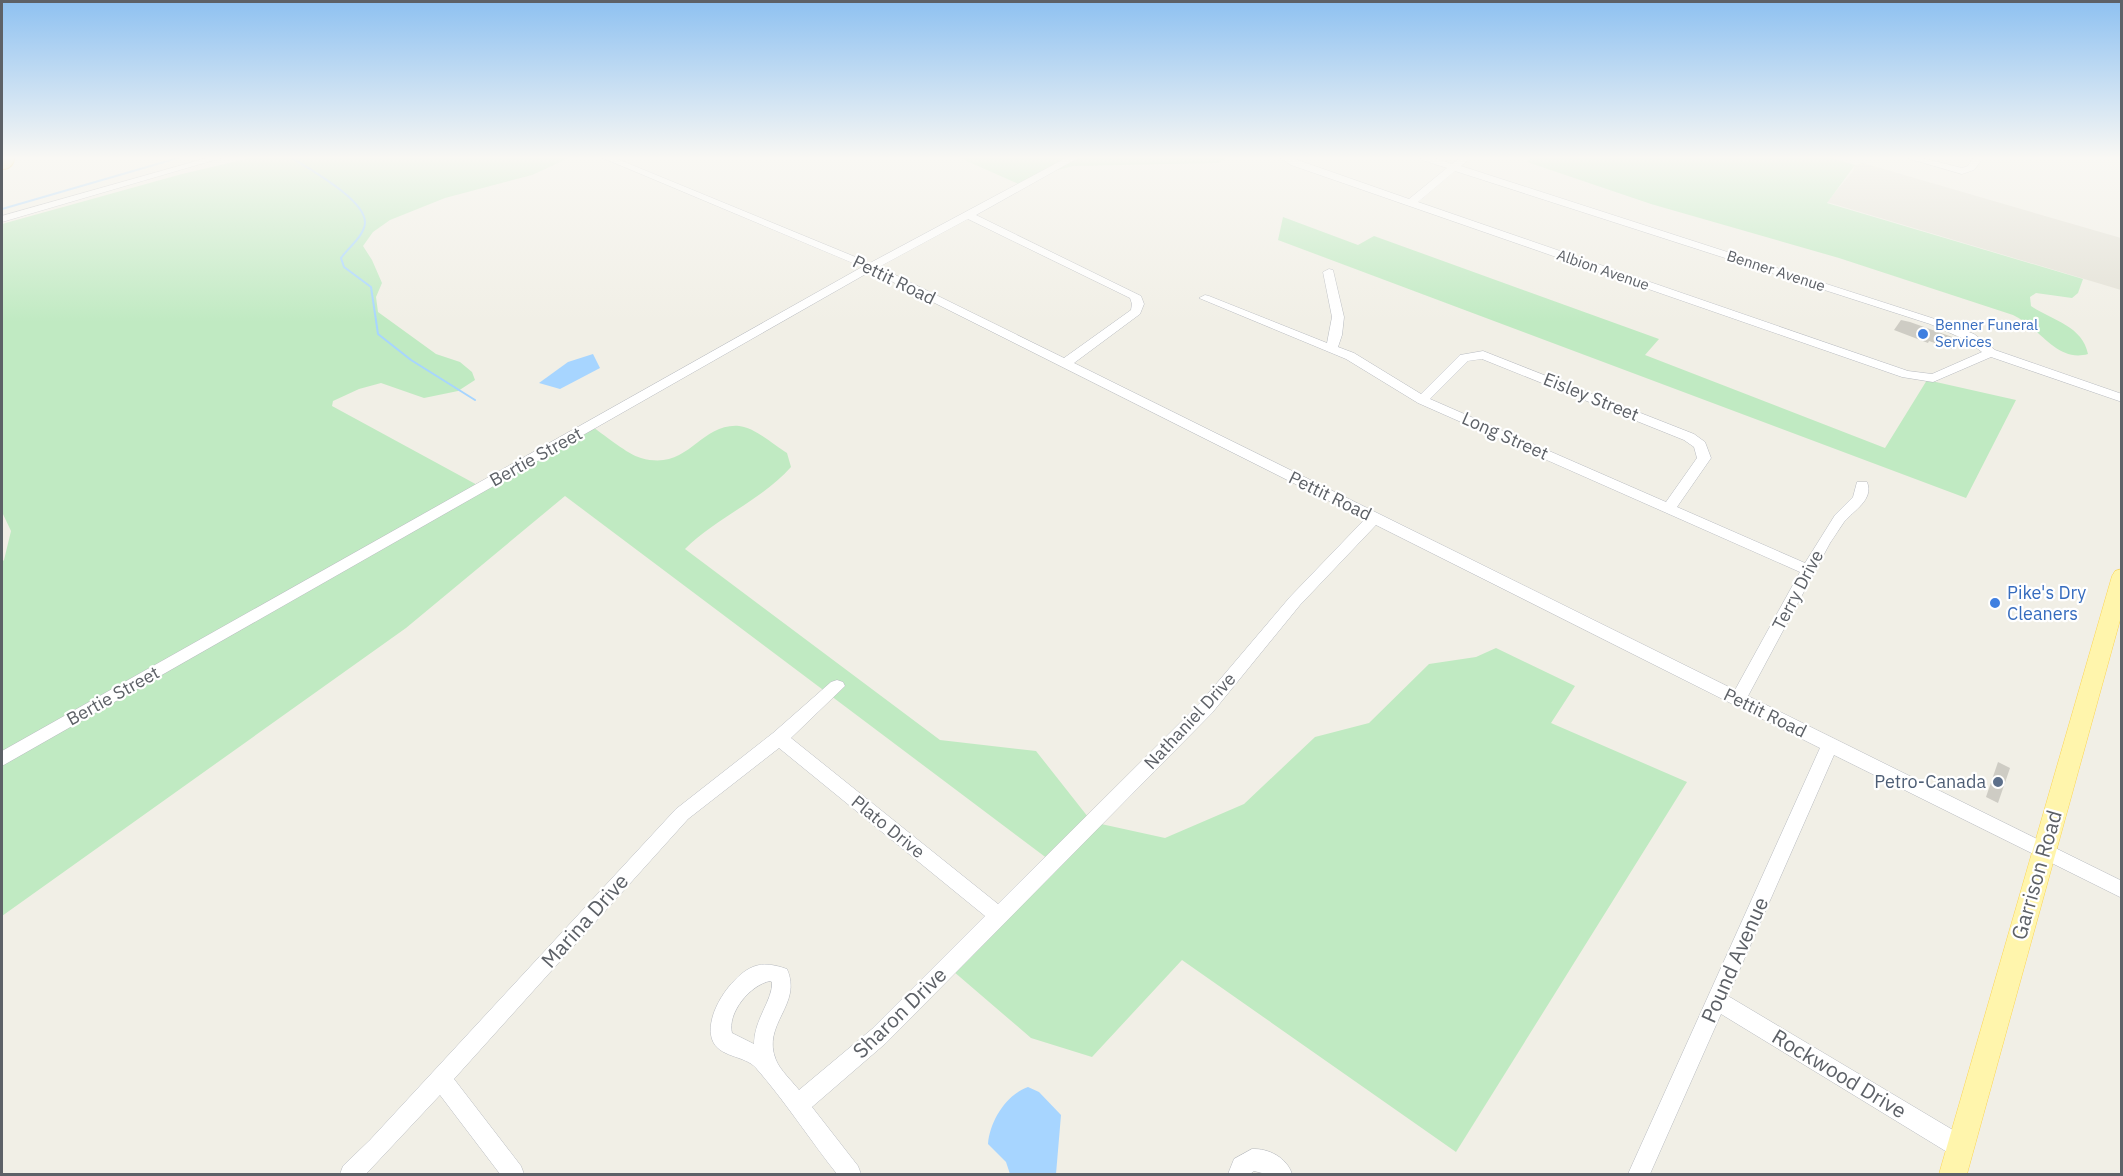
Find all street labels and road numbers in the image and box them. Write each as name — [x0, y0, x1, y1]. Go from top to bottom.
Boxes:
street label: Albion Avenue — [1554, 245, 1652, 294]
street label: Benner Avenue — [1725, 246, 1828, 295]
street label: Pettit Road — [849, 250, 939, 309]
street label: Eisley Street — [1540, 367, 1642, 426]
street label: Long Street — [1458, 406, 1552, 465]
street label: Bertie Street — [485, 422, 586, 492]
street label: Pettit Road — [1285, 466, 1375, 525]
street label: Terry Drive — [1767, 546, 1828, 634]
street label: Bertie Street — [62, 661, 163, 731]
street label: Nathaniel Drive — [1139, 667, 1240, 774]
street label: Pettit Road — [1720, 683, 1810, 742]
street label: Plato Drive — [847, 790, 930, 863]
street label: Garrison Road — [2004, 807, 2068, 943]
street label: Marina Drive — [534, 867, 634, 974]
street label: Pound Avenue — [1694, 892, 1774, 1027]
street label: Sharon Drive — [846, 960, 952, 1064]
street label: Rockwood Drive — [1767, 1022, 1912, 1124]

